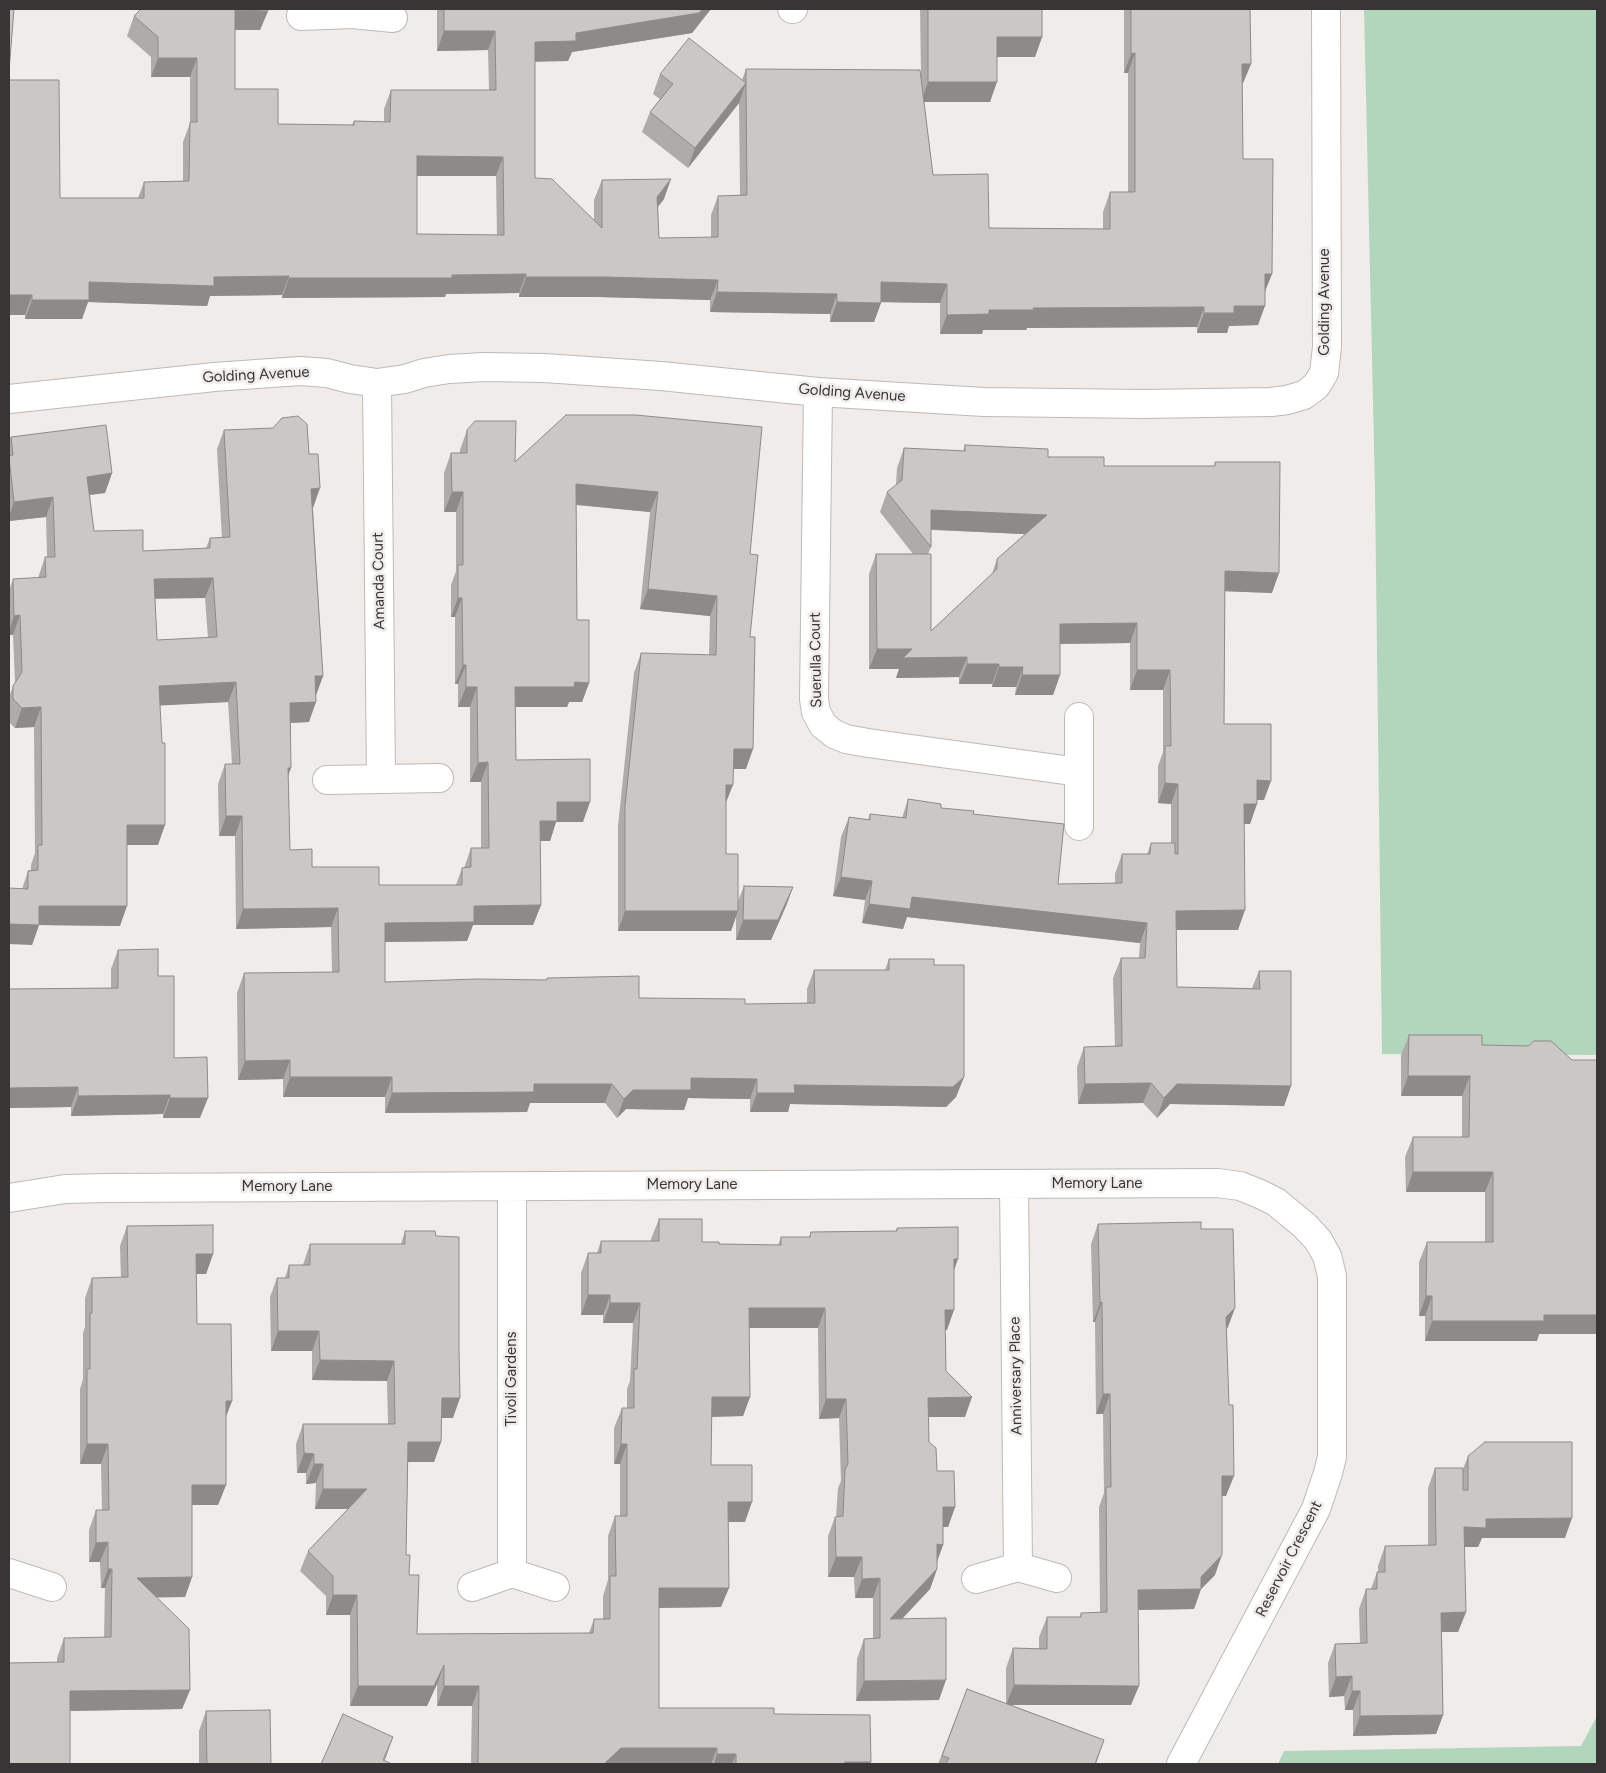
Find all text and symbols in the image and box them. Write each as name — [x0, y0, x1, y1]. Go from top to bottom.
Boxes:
street label: Golding Avenue — [1316, 248, 1334, 356]
street label: Golding Avenue — [202, 363, 310, 387]
street label: Golding Avenue — [798, 380, 906, 406]
street label: Amanda Court — [369, 532, 389, 630]
street label: Suerulla Court — [806, 612, 826, 708]
street label: Memory Lane — [1051, 1175, 1143, 1193]
street label: Memory Lane — [646, 1176, 738, 1194]
street label: Memory Lane — [241, 1178, 333, 1196]
street label: Anniversary Place — [1006, 1317, 1026, 1435]
street label: Tivoli Gardens — [503, 1331, 521, 1427]
street label: Reservoir Crescent — [1252, 1498, 1326, 1620]

